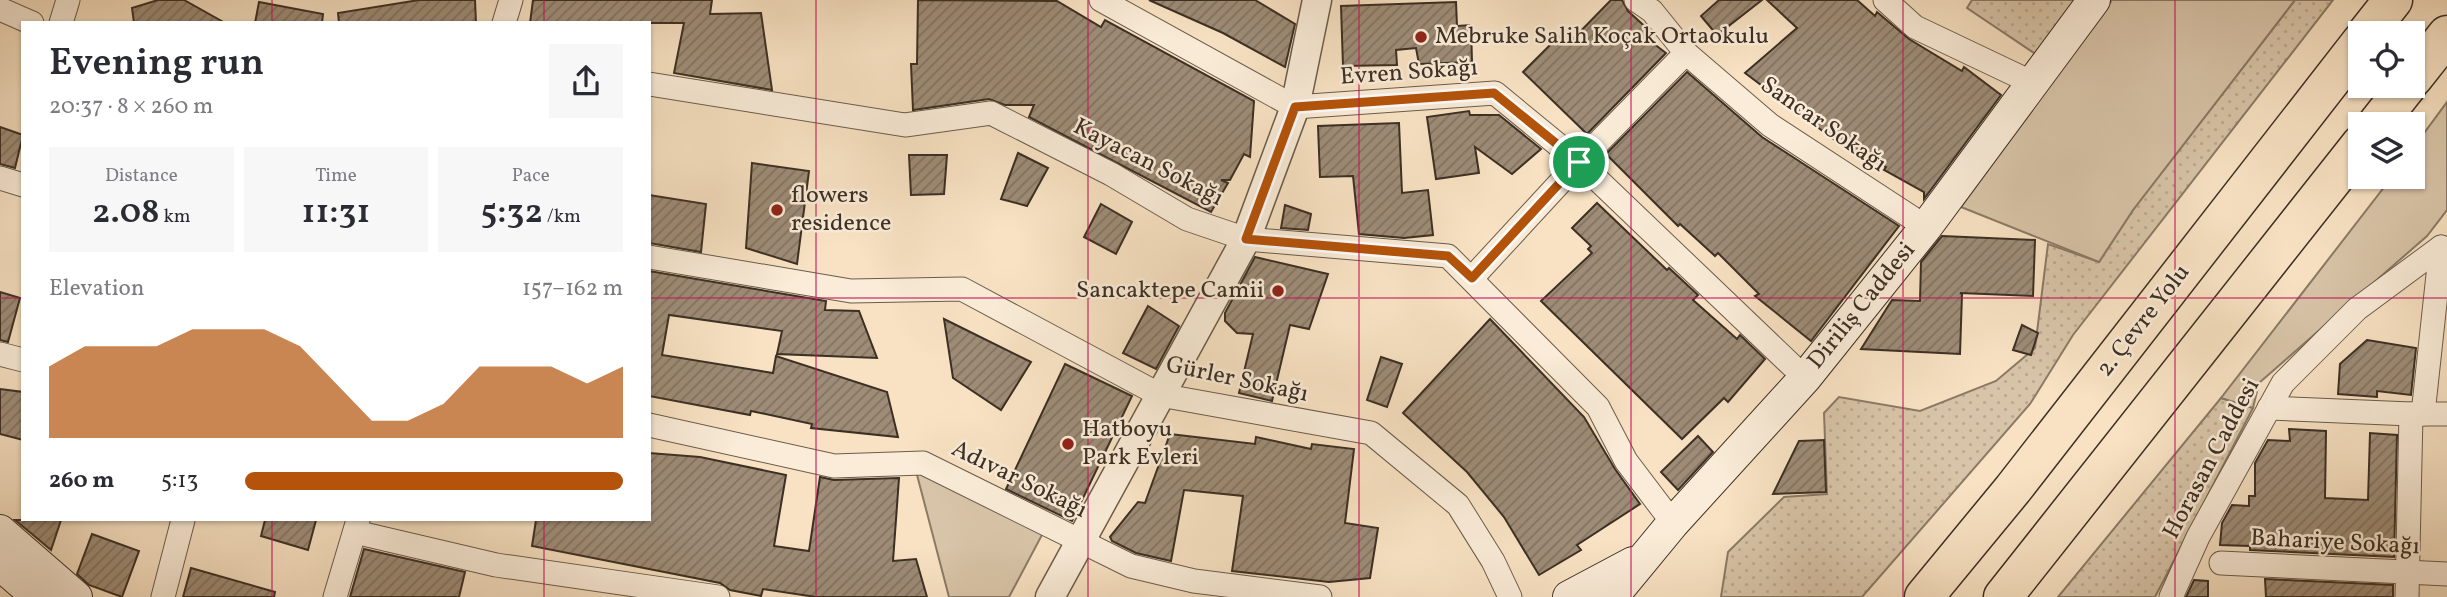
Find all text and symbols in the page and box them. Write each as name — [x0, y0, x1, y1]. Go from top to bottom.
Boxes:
place label: Mebruke Salih Koçak Ortaokulu — [1435, 20, 1769, 54]
map controls — [2348, 21, 2425, 189]
button: locate — [2348, 21, 2425, 98]
marker: Mebruke Salih Koçak Ortaokulu — [1413, 29, 1429, 45]
text: Evening run — [49, 38, 264, 91]
button: share — [549, 44, 623, 118]
street label: Evren Sokağı — [1339, 51, 1479, 95]
street label: Sancar Sokağı — [1753, 69, 1893, 181]
text: 20:37 · 8 × 260 m — [49, 91, 213, 123]
street label: Kayacan Sokağı — [1067, 111, 1229, 215]
button: layers — [2348, 112, 2425, 189]
pin — [1549, 132, 1609, 192]
icon: arrive — [1560, 143, 1598, 181]
text: Distance — [105, 163, 178, 189]
text: Time — [315, 163, 357, 189]
text: Pace — [512, 163, 550, 189]
place label: flowers residence — [791, 179, 891, 241]
text: 2.08 — [92, 189, 160, 237]
text: 11:31 — [302, 189, 370, 237]
text: 5:32 — [481, 189, 543, 237]
marker: flowers residence — [769, 202, 785, 218]
text: km — [160, 204, 191, 230]
text: /km — [543, 204, 581, 230]
street label: Diriliş Caddesi — [1800, 235, 1924, 377]
street label: 2. Çevre Yolu — [2089, 258, 2199, 384]
text: Elevation — [49, 273, 145, 305]
text: 157–162 m — [522, 273, 623, 305]
place label: Sancaktepe Camii — [1076, 274, 1264, 308]
marker: Sancaktepe Camii — [1270, 283, 1286, 299]
street label: Gürler Sokağı — [1163, 348, 1311, 412]
street label: Horasan Caddesi — [2155, 373, 2269, 545]
place label: Hatboyu Park Evleri — [1082, 413, 1199, 475]
street label: Adıvar Sokağı — [946, 433, 1092, 527]
marker: Hatboyu Park Evleri — [1060, 436, 1076, 452]
text: 260 m — [49, 465, 115, 497]
text: 5:13 — [161, 465, 198, 497]
street label: Bahariye Sokağı — [2249, 522, 2421, 564]

